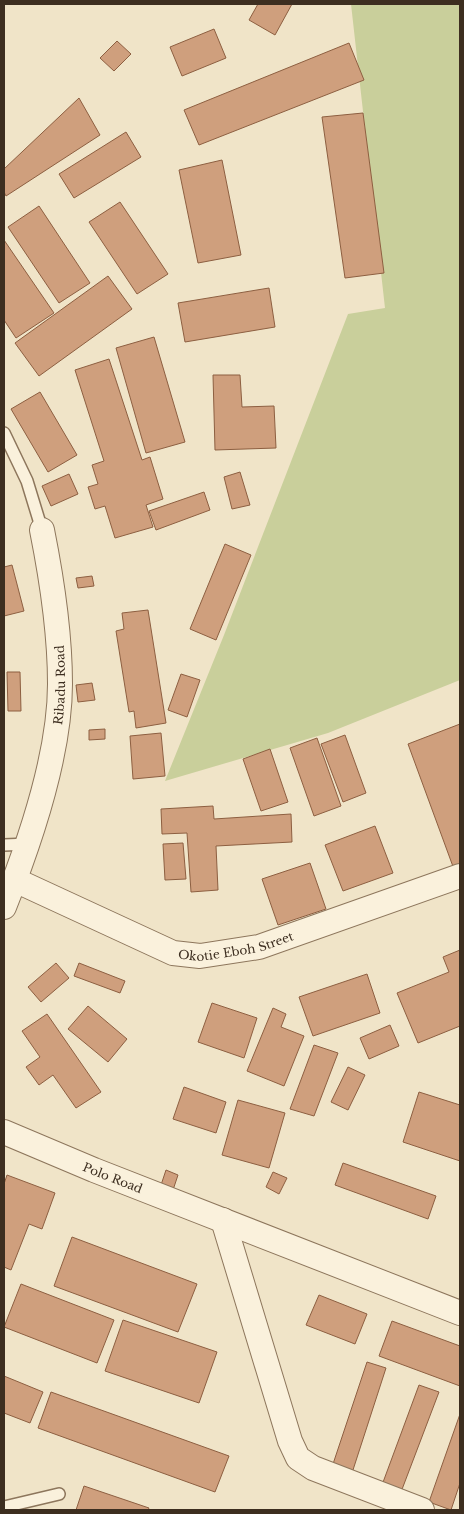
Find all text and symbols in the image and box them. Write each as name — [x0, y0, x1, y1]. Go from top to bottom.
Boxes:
street label: Ribadu Road — [50, 645, 68, 726]
street label: Okotie Eboh Street — [177, 928, 296, 964]
street label: Polo Road — [81, 1159, 145, 1196]

